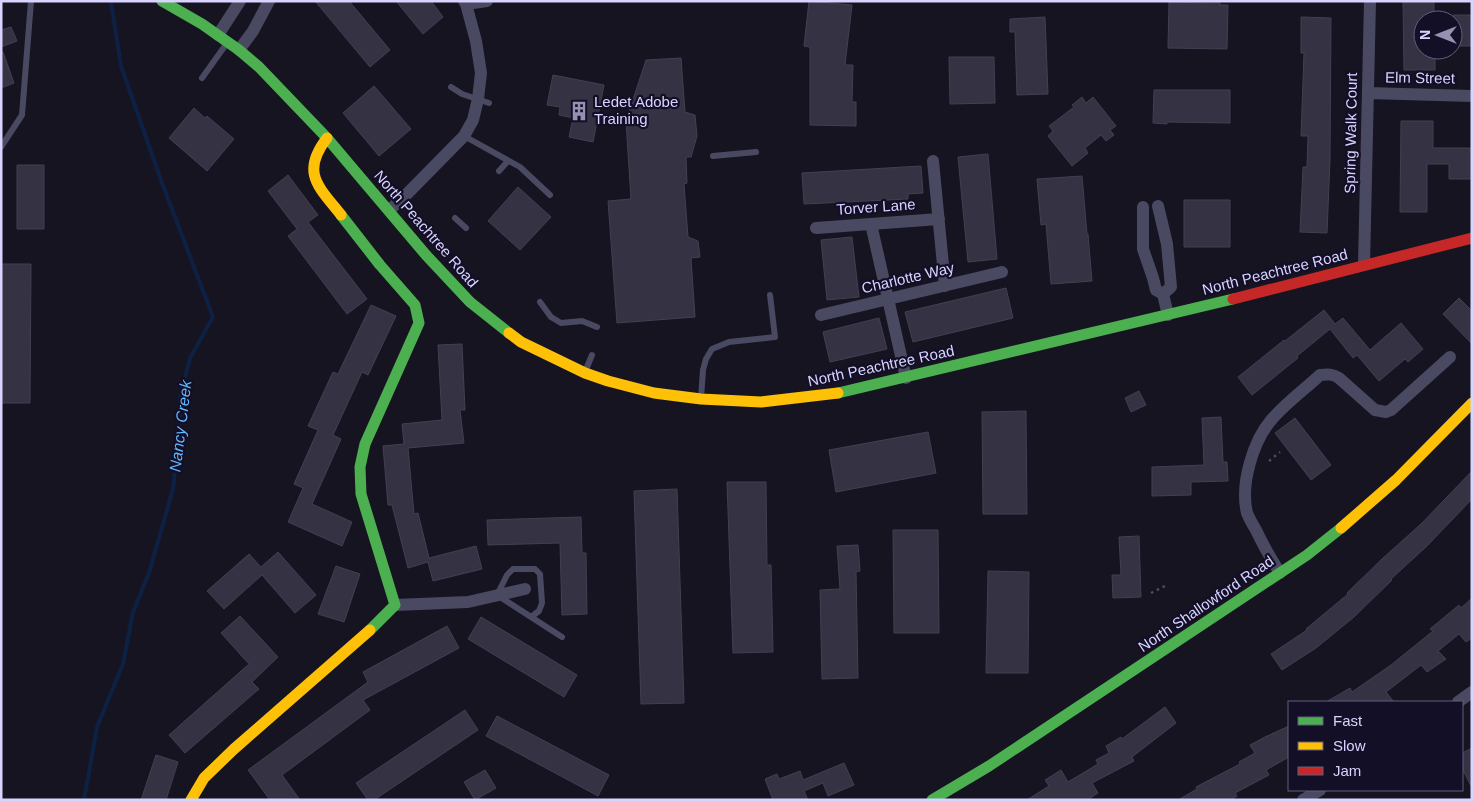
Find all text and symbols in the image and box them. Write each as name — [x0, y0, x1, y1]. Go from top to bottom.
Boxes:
north arrow — [1413, 10, 1463, 60]
text: N — [1417, 30, 1433, 40]
street label: Elm Street — [1385, 68, 1456, 87]
street label: Spring Walk Court — [1341, 71, 1360, 194]
place label: Ledet Adobe Training — [594, 93, 678, 127]
building icon: Ledet Adobe Training — [568, 100, 590, 122]
street label: North Peachtree Road — [371, 167, 482, 291]
street label: Torver Lane — [836, 195, 916, 218]
street label: North Peachtree Road — [1200, 245, 1349, 298]
street label: Charlotte Way — [860, 258, 956, 296]
street label: North Peachtree Road — [806, 342, 956, 389]
water label: Nancy Creek — [166, 378, 195, 473]
street label: North Shallowford Road — [1135, 552, 1276, 655]
legend — [1288, 701, 1463, 791]
text: Fast — [1333, 712, 1363, 729]
text: Slow — [1333, 737, 1366, 754]
text: Jam — [1333, 762, 1361, 779]

